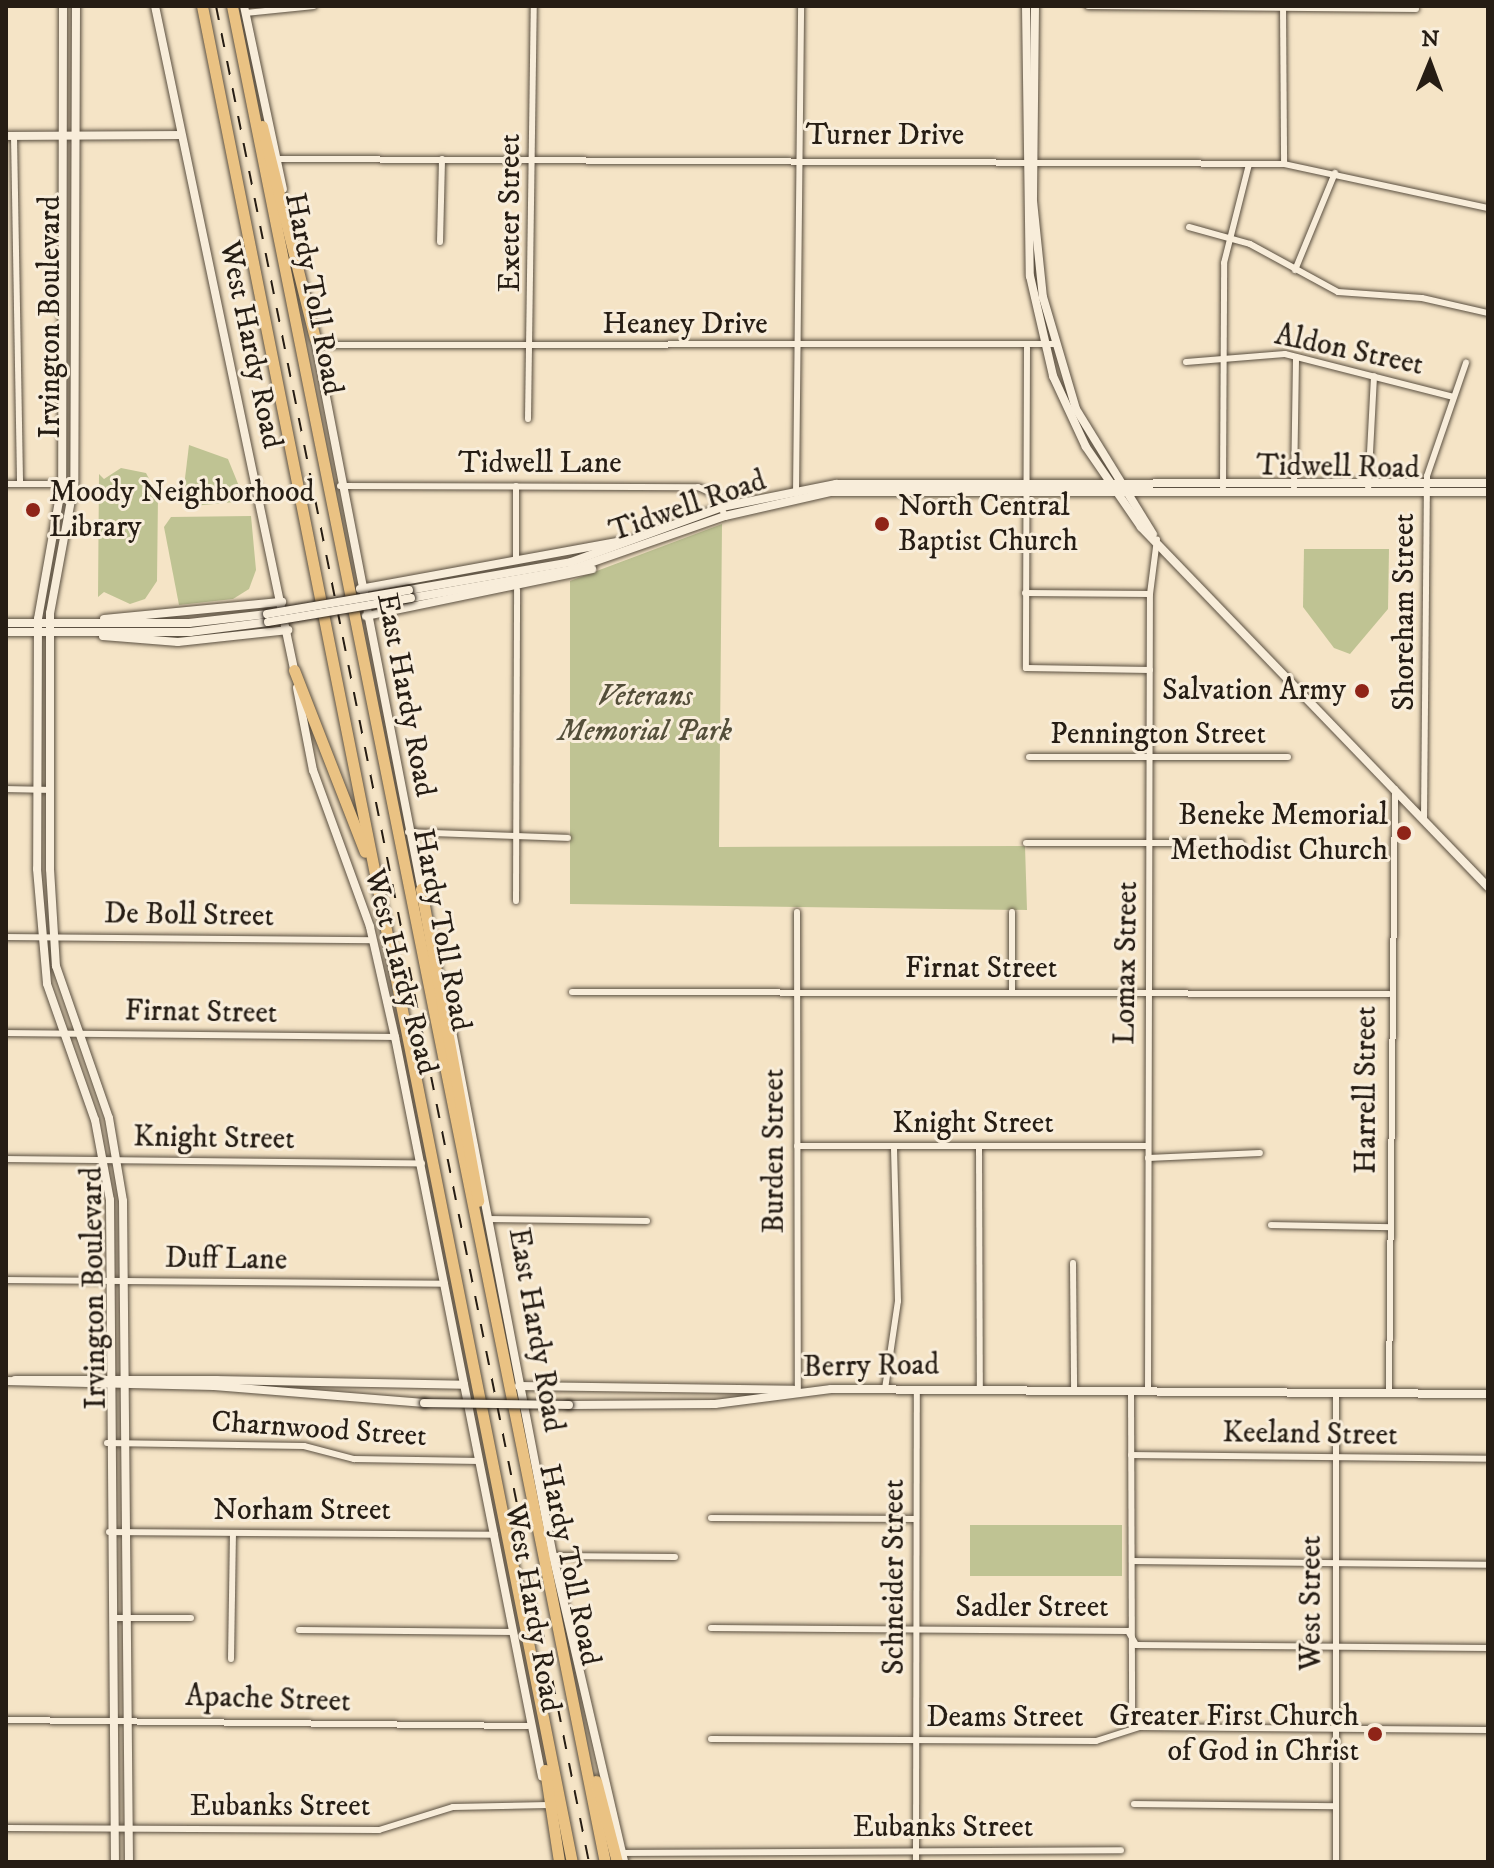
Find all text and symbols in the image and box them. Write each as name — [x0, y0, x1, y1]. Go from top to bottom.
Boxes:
north arrow — [1390, 24, 1470, 104]
text: N — [1421, 26, 1440, 53]
street label: Turner Drive — [806, 118, 964, 154]
street label: Exeter Street — [493, 134, 529, 292]
street label: Hardy Toll Road — [276, 190, 350, 398]
street label: Irvington Boulevard — [33, 196, 69, 438]
street label: West Hardy Road — [210, 238, 290, 452]
street label: Heaney Drive — [602, 307, 768, 343]
street label: Aldon Street — [1272, 318, 1426, 384]
street label: Tidwell Lane — [458, 446, 622, 482]
street label: Tidwell Road — [1256, 449, 1420, 487]
street label: Tidwell Road — [605, 463, 771, 551]
place label: Moody Neighborhood Library — [49, 475, 314, 546]
place label: North Central Baptist Church — [898, 489, 1078, 560]
marker: Moody Neighborhood Library — [24, 501, 42, 519]
street label: Shoreham Street — [1387, 513, 1423, 711]
marker: North Central Baptist Church — [873, 515, 891, 533]
street label: East Hardy Road — [368, 590, 442, 800]
place label: Salvation Army — [1162, 673, 1346, 709]
park label: Veterans Memorial Park — [558, 679, 732, 750]
marker: Salvation Army — [1353, 682, 1371, 700]
street label: Pennington Street — [1050, 717, 1266, 753]
place label: Beneke Memorial Methodist Church — [1170, 798, 1388, 868]
marker: Beneke Memorial Methodist Church — [1395, 824, 1413, 842]
street label: Hardy Toll Road — [404, 826, 478, 1034]
street label: West Hardy Road — [355, 865, 445, 1079]
street label: Lomax Street — [1108, 881, 1146, 1045]
street label: De Boll Street — [104, 897, 274, 935]
street label: Firnat Street — [905, 951, 1057, 987]
street label: Firnat Street — [124, 994, 278, 1032]
street label: Harrell Street — [1349, 1006, 1385, 1174]
street label: Burden Street — [757, 1069, 793, 1233]
street label: Knight Street — [892, 1106, 1054, 1142]
street label: Knight Street — [133, 1120, 295, 1158]
street label: Irvington Boulevard — [75, 1166, 115, 1410]
street label: East Hardy Road — [499, 1225, 571, 1435]
street label: Duff Lane — [165, 1241, 287, 1279]
street label: Berry Road — [802, 1348, 940, 1386]
street label: Charnwood Street — [210, 1405, 428, 1455]
street label: Keeland Street — [1222, 1415, 1398, 1455]
street label: Hardy Toll Road — [530, 1461, 608, 1669]
street label: Schneider Street — [877, 1479, 913, 1675]
street label: Norham Street — [213, 1493, 391, 1529]
street label: West Hardy Road — [496, 1501, 568, 1715]
street label: West Street — [1294, 1535, 1330, 1671]
street label: Sadler Street — [955, 1590, 1109, 1626]
street label: Apache Street — [185, 1679, 351, 1721]
place label: Greater First Church of God in Christ — [1109, 1699, 1359, 1770]
street label: Deams Street — [926, 1700, 1084, 1736]
marker: Greater First Church of God in Christ — [1366, 1725, 1384, 1743]
street label: Eubanks Street — [190, 1789, 370, 1825]
street label: Eubanks Street — [853, 1810, 1033, 1846]

